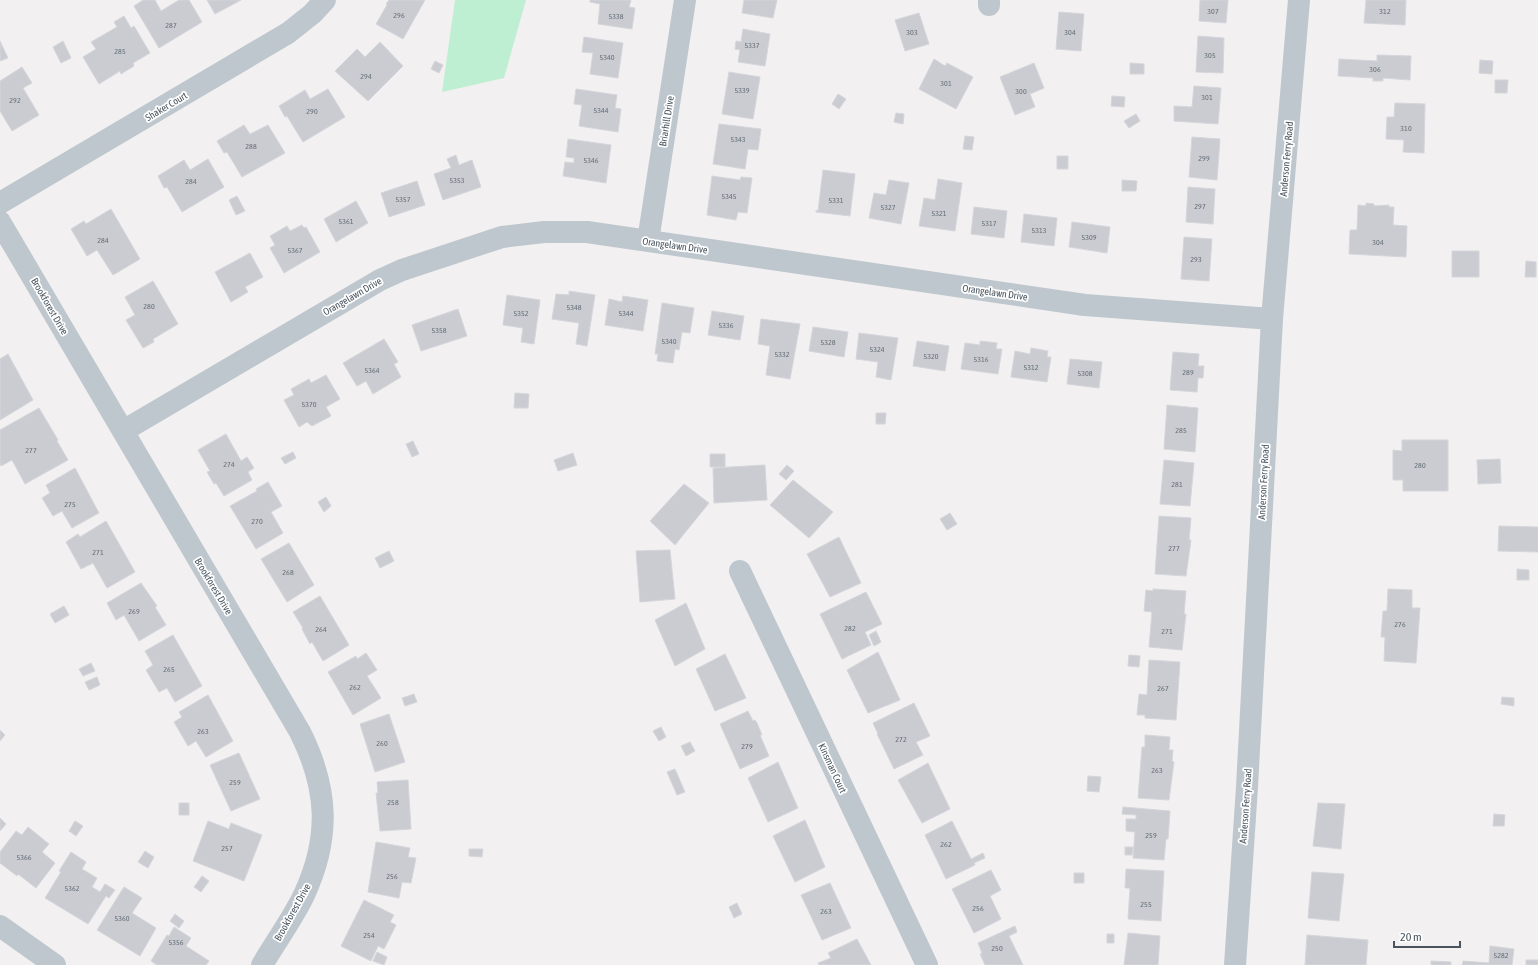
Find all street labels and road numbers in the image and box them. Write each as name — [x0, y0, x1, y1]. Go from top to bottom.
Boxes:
street label: Shaker Court — [143, 90, 189, 123]
street label: Briarhill Drive — [657, 95, 676, 147]
street label: Anderson Ferry Road — [1278, 121, 1295, 197]
street label: Orangelawn Drive — [642, 235, 709, 256]
street label: Orangelawn Drive — [321, 275, 384, 318]
street label: Brookforest Drive — [29, 276, 70, 337]
street label: Orangelawn Drive — [962, 282, 1029, 303]
street label: Anderson Ferry Road — [1256, 444, 1271, 520]
street label: Brookforest Drive — [192, 556, 235, 617]
street label: Kinsman Court — [816, 742, 849, 795]
street label: Anderson Ferry Road — [1237, 768, 1254, 844]
street label: Brookforest Drive — [272, 881, 313, 943]

